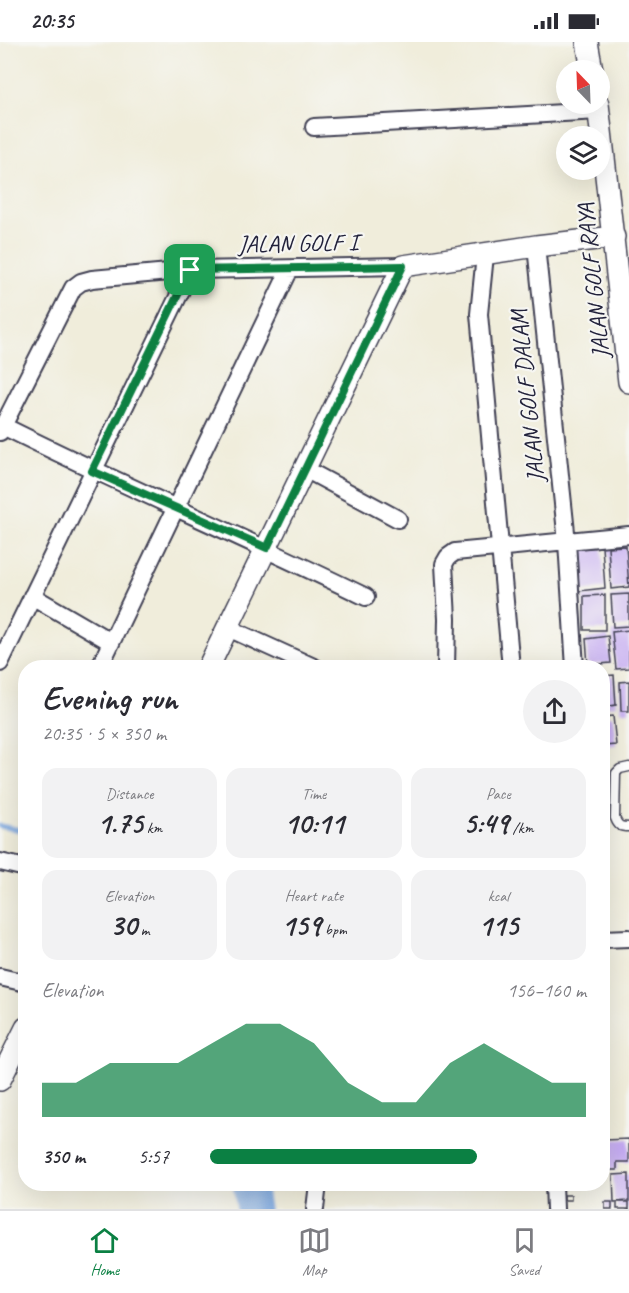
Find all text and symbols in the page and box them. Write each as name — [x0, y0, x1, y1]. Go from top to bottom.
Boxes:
text: 20:35 — [30, 7, 74, 35]
north arrow — [556, 60, 610, 114]
map controls — [556, 60, 610, 180]
button: layers — [556, 126, 610, 180]
street label: JALAN GOLF RAYA — [570, 201, 616, 361]
street label: JALAN GOLF I — [237, 227, 364, 259]
pin — [164, 244, 215, 295]
icon: arrive — [173, 253, 206, 286]
street label: JALAN GOLF DALAM — [503, 306, 551, 485]
text: Evening run — [42, 677, 177, 719]
button: share — [523, 680, 586, 743]
text: 20:35 · 5 × 350 m — [42, 721, 166, 746]
text: Distance — [106, 784, 154, 804]
text: Time — [302, 784, 326, 804]
text: Pace — [486, 784, 511, 804]
text: 1.75 — [97, 804, 143, 842]
text: 10:11 — [284, 804, 344, 842]
text: 5:49 — [463, 804, 509, 842]
text: km — [143, 818, 162, 838]
text: /km — [509, 818, 534, 838]
text: Elevation — [105, 886, 154, 906]
text: Heart rate — [285, 886, 343, 906]
text: kcal — [488, 886, 509, 906]
text: 30 — [110, 906, 137, 944]
text: 159 — [281, 906, 321, 944]
text: 115 — [478, 906, 518, 944]
text: m — [137, 920, 150, 940]
text: bpm — [321, 920, 347, 940]
text: Elevation — [42, 978, 104, 1003]
text: 156–160 m — [507, 978, 586, 1003]
text: 350 m — [42, 1144, 85, 1169]
text: 5:57 — [138, 1144, 169, 1169]
tab: Home — [88, 1224, 121, 1280]
tab: Map — [298, 1224, 331, 1280]
tab: Saved — [508, 1224, 541, 1280]

